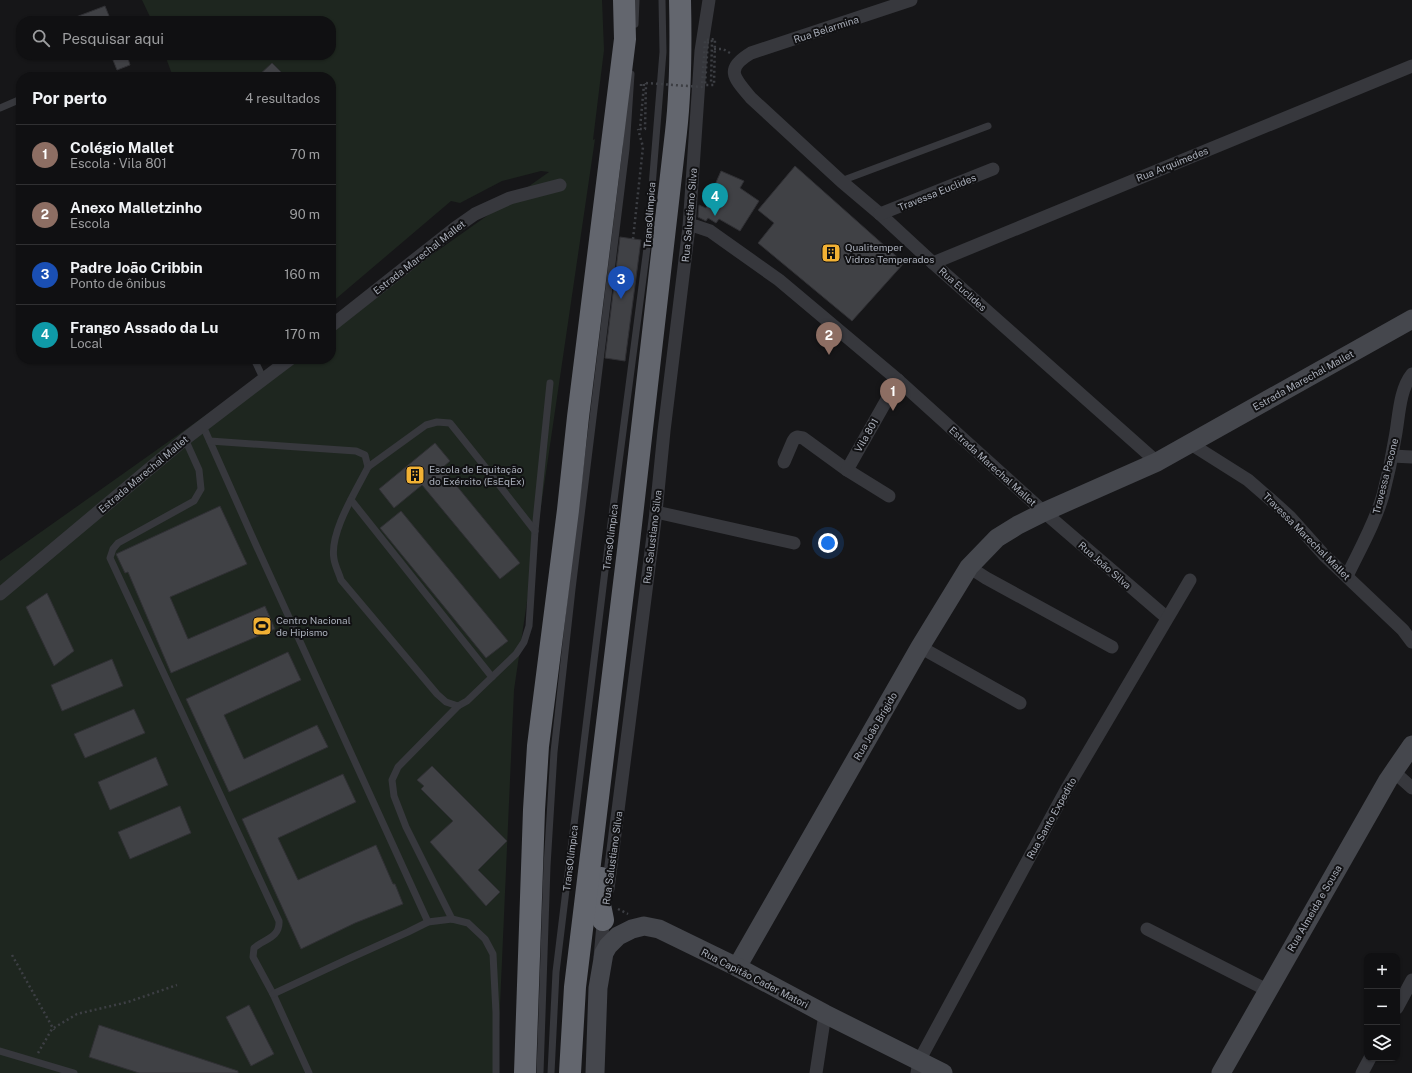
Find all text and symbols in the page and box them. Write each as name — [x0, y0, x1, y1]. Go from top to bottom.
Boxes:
street label: Rua Belarmina — [792, 13, 860, 45]
search box — [16, 16, 336, 60]
icon: search — [30, 27, 52, 49]
text: Pesquisar aqui — [62, 30, 164, 47]
text: Por perto — [32, 88, 107, 108]
text: 4 resultados — [245, 91, 320, 106]
text: Colégio Mallet — [70, 139, 174, 156]
street label: Rua Arquimedes — [1134, 144, 1210, 184]
text: 1 — [42, 147, 48, 162]
text: 70 m — [290, 147, 320, 162]
text: Escola · Vila 801 — [70, 156, 167, 171]
street label: Rua Salustiano Silva — [679, 167, 699, 263]
street label: Travessa Euclides — [896, 171, 978, 213]
street label: TransOlímpica — [641, 181, 657, 249]
pin: 4 — [702, 183, 728, 216]
text: Anexo Malletzinho — [70, 199, 202, 216]
text: 2 — [41, 207, 49, 222]
text: 90 m — [290, 207, 320, 222]
text: Escola — [70, 216, 110, 231]
street label: Estrada Marechal Mallet — [371, 217, 467, 297]
place label: Qualitemper Vidros Temperados — [845, 241, 934, 265]
building icon: Qualitemper Vidros Temperados — [820, 242, 842, 264]
text: Padre João Cribbin — [70, 259, 203, 276]
street label: Rua Euclides — [937, 265, 989, 313]
pin: 3 — [608, 266, 634, 299]
text: 3 — [41, 267, 49, 282]
text: 160 m — [284, 267, 320, 282]
text: Ponto de ônibus — [70, 276, 166, 291]
text: Frango Assado da Lu — [70, 319, 219, 336]
pin: 2 — [816, 322, 842, 355]
text: 4 — [41, 327, 49, 342]
text: 170 m — [285, 327, 320, 342]
text: Local — [70, 336, 103, 351]
street label: Estrada Marechal Mallet — [1250, 347, 1356, 413]
pin: 1 — [880, 378, 906, 411]
street label: Vila 801 — [852, 416, 880, 454]
street label: Estrada Marechal Mallet — [947, 424, 1039, 508]
street label: Estrada Marechal Mallet — [96, 433, 190, 515]
street label: Travessa Pacone — [1370, 437, 1400, 515]
place label: Escola de Equitação do Exército (EsEqEx) — [429, 463, 525, 487]
building icon: Escola de Equitação do Exército (EsEqEx) — [404, 464, 426, 486]
street label: Rua Salustiano Silva — [640, 489, 664, 585]
street label: Travessa Marechal Mallet — [1261, 490, 1353, 582]
street label: TransOlímpica — [600, 503, 620, 571]
your location — [818, 533, 838, 553]
street label: Rua João Silva — [1076, 539, 1134, 591]
place label: Centro Nacional de Hipismo — [276, 614, 351, 638]
sports icon: Centro Nacional de Hipismo — [251, 615, 273, 637]
street label: Rua João Brígido — [851, 689, 900, 762]
street label: Rua Santo Expedito — [1024, 775, 1079, 861]
street label: Rua Salustiano Silva — [599, 810, 625, 906]
street label: TransOlímpica — [560, 824, 580, 892]
street label: Rua Almeida e Sousa — [1284, 863, 1344, 953]
street label: Rua Capitão Cader Matori — [699, 946, 811, 1010]
map controls — [1364, 953, 1400, 1061]
button: + — [1364, 953, 1400, 989]
button: − — [1364, 989, 1400, 1025]
button: layers — [1364, 1025, 1400, 1061]

